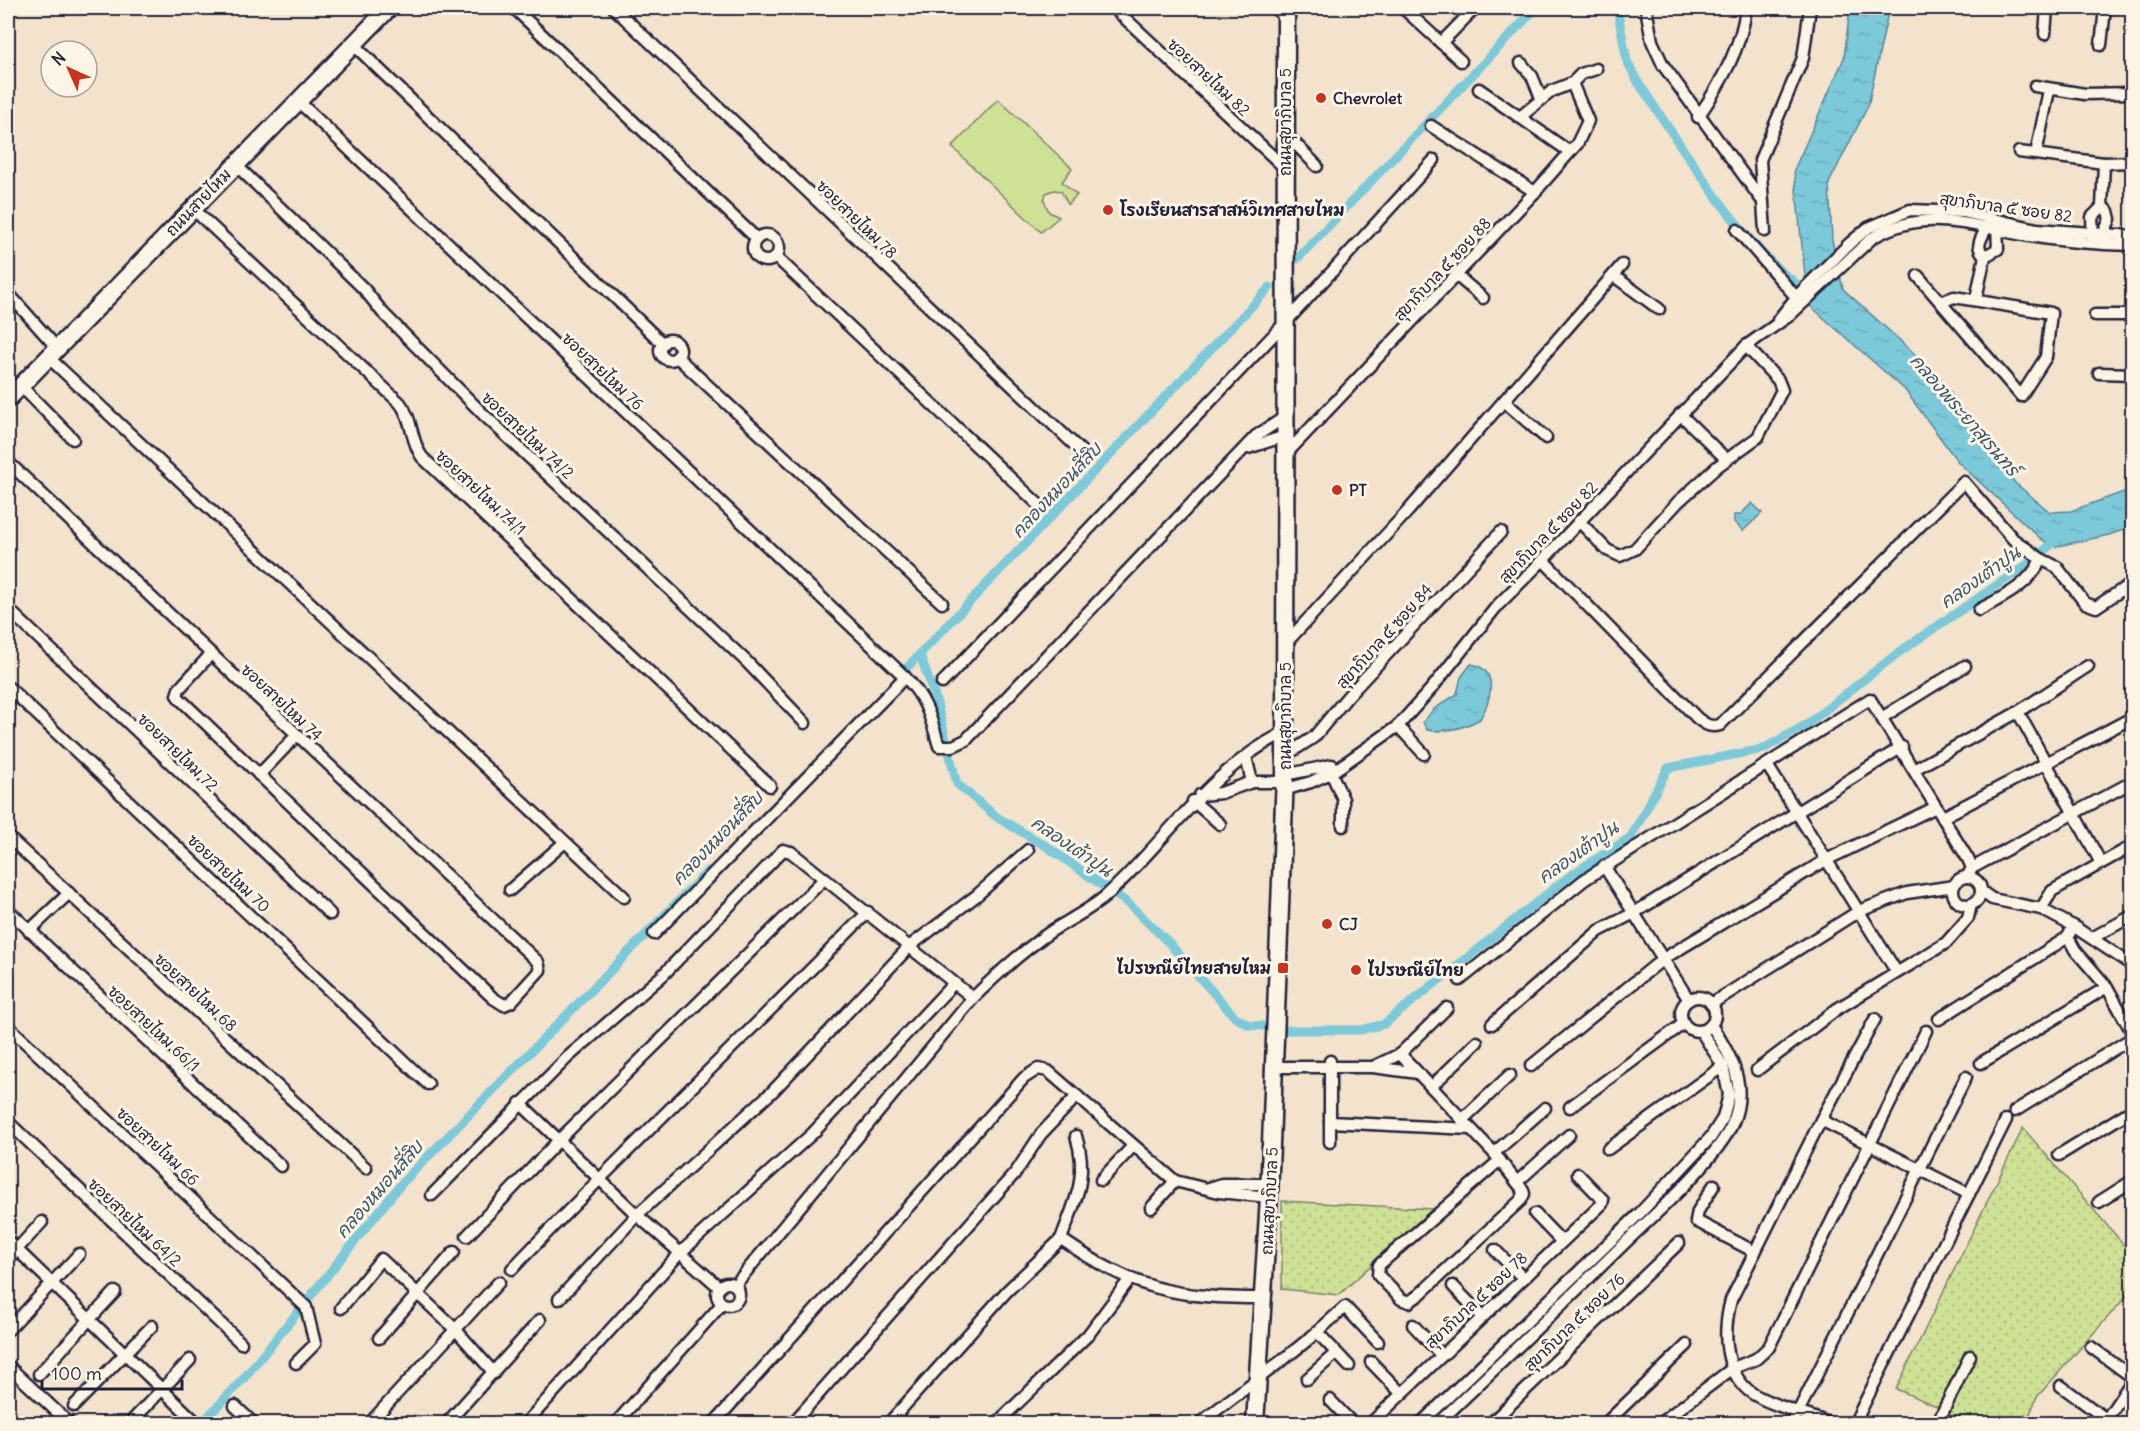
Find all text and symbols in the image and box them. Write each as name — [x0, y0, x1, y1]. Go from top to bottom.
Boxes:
street label: ซอยสายไหม 82 — [1164, 33, 1255, 120]
north arrow — [39, 39, 99, 99]
text: N — [47, 47, 69, 69]
street label: ถนนสุขาภิบาล 5 — [1275, 68, 1298, 176]
place label: Chevrolet — [1333, 88, 1403, 108]
marker: Chevrolet — [1314, 91, 1328, 105]
street label: ถนนสายไหม — [160, 163, 235, 240]
street label: ซอยสายไหม 78 — [812, 175, 902, 262]
street label: สุขาภิบาล ๕ ซอย 82 — [1938, 188, 2074, 229]
place label: โรงเรียนสารสาสน์วิเทศสายไหม — [1119, 199, 1345, 220]
marker: โรงเรียนสารสาสน์วิเทศสายไหม — [1101, 203, 1115, 217]
street label: สุขาภิบาล ๕ ซอย 88 — [1389, 213, 1497, 327]
street label: ซอยสายไหม 76 — [558, 327, 649, 414]
water label: คลองพระยาสุเรนทร์ — [1904, 349, 2027, 486]
street label: ซอยสายไหม 74/2 — [478, 386, 579, 483]
water label: คลองหมอนสี่สิบ — [1002, 433, 1107, 542]
street label: ซอยสายไหม 74/1 — [432, 444, 531, 539]
street label: สุขาภิบาล ๕ ซอย 82 — [1494, 477, 1604, 589]
place label: PT — [1349, 480, 1368, 500]
marker: PT — [1330, 483, 1344, 497]
water label: คลองเต้าปูน — [1935, 540, 2027, 615]
street label: สุขาภิบาล ๕ ซอย 84 — [1332, 579, 1439, 695]
street label: ซอยสายไหม 74 — [237, 658, 328, 745]
street label: ถนนสุขาภิบาล 5 — [1275, 662, 1298, 770]
street label: ซอยสายไหม 72 — [134, 708, 223, 795]
water label: คลองหมอนสี่สิบ — [663, 781, 769, 890]
water label: คลองเต้าปูน — [1026, 811, 1118, 884]
water label: คลองเต้าปูน — [1533, 815, 1625, 890]
street label: ซอยสายไหม 70 — [184, 829, 275, 916]
place label: CJ — [1339, 914, 1359, 934]
marker: CJ — [1320, 917, 1334, 931]
street label: ซอยสายไหม 68 — [150, 948, 242, 1035]
place label: ไปรษณีย์ไทยสายไหม — [1116, 957, 1271, 978]
place label: ไปรษณีย์ไทย — [1367, 959, 1464, 980]
marker: ไปรษณีย์ไทยสายไหม — [1276, 961, 1290, 975]
marker: ไปรษณีย์ไทย — [1349, 963, 1363, 977]
street label: ซอยสายไหม 66/1 — [104, 980, 205, 1076]
street label: ซอยสายไหม 66 — [112, 1102, 204, 1189]
water label: คลองหมอนสี่สิบ — [327, 1131, 429, 1242]
street label: ถนนสุขาภิบาล 5 — [1256, 1147, 1285, 1256]
street label: ซอยสายไหม 64/2 — [84, 1173, 187, 1271]
street label: สุขาภิบาล ๕ ซอย 78 — [1421, 1247, 1533, 1355]
street label: สุขาภิบาล ๕ ซอย 76 — [1519, 1269, 1631, 1377]
scale bar — [42, 1353, 182, 1391]
text: 100 m — [51, 1362, 102, 1385]

